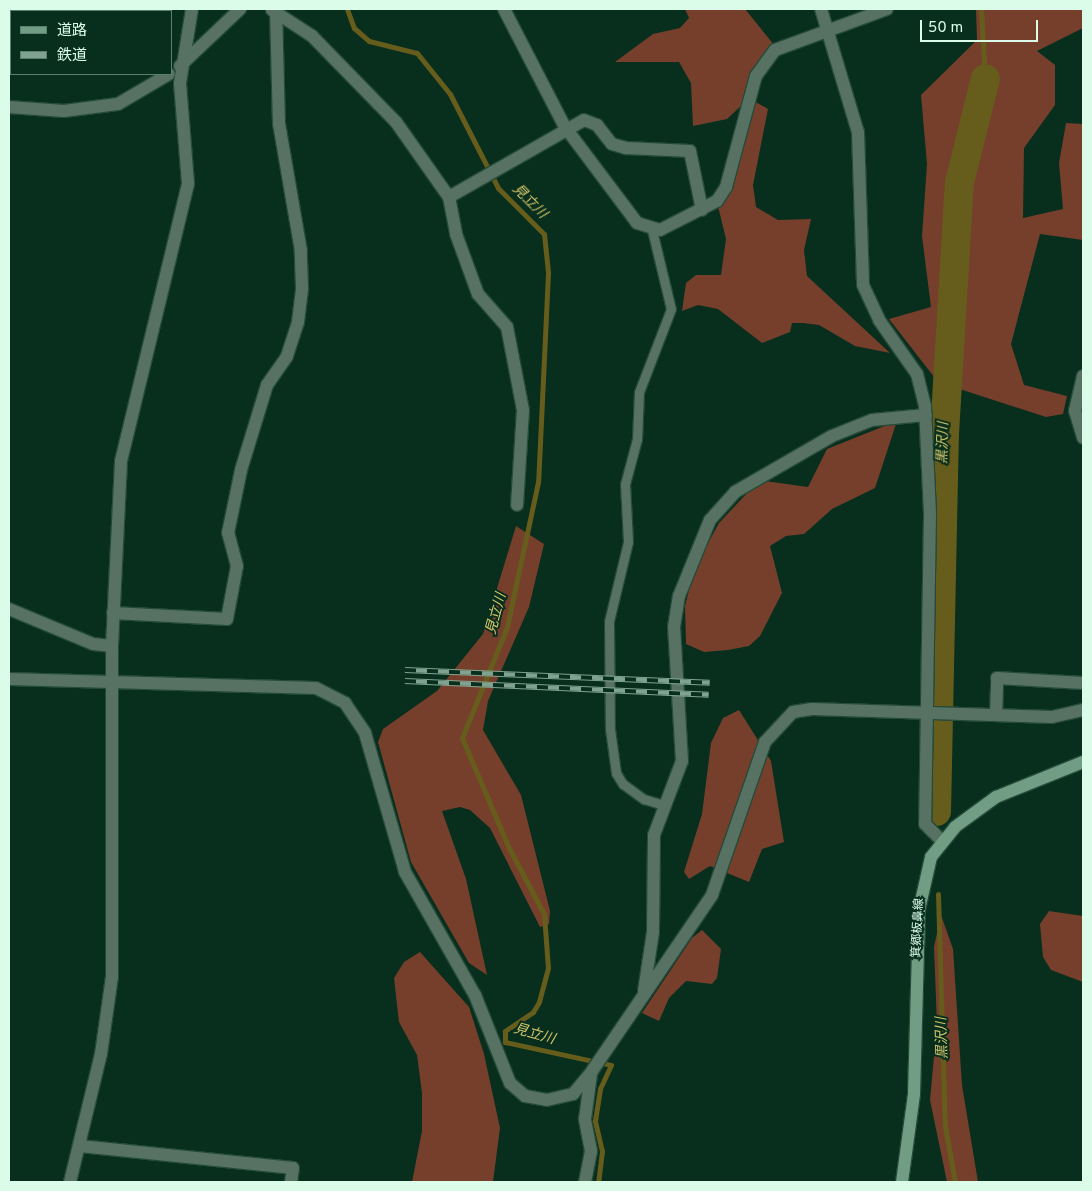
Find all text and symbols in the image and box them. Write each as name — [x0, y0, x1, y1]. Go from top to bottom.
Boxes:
legend — [10, 10, 172, 75]
scale bar — [922, 10, 1040, 42]
text: 50 m — [928, 19, 963, 38]
text: 道路 — [57, 22, 87, 41]
text: 鉄道 — [57, 47, 87, 66]
water label: 見立川 — [508, 181, 550, 223]
water label: 黒沢川 — [935, 422, 953, 464]
water label: 見立川 — [483, 592, 511, 636]
street label: 箕郷板鼻線 — [910, 898, 928, 958]
water label: 黒沢川 — [934, 1017, 952, 1059]
water label: 見立川 — [511, 1021, 557, 1049]

